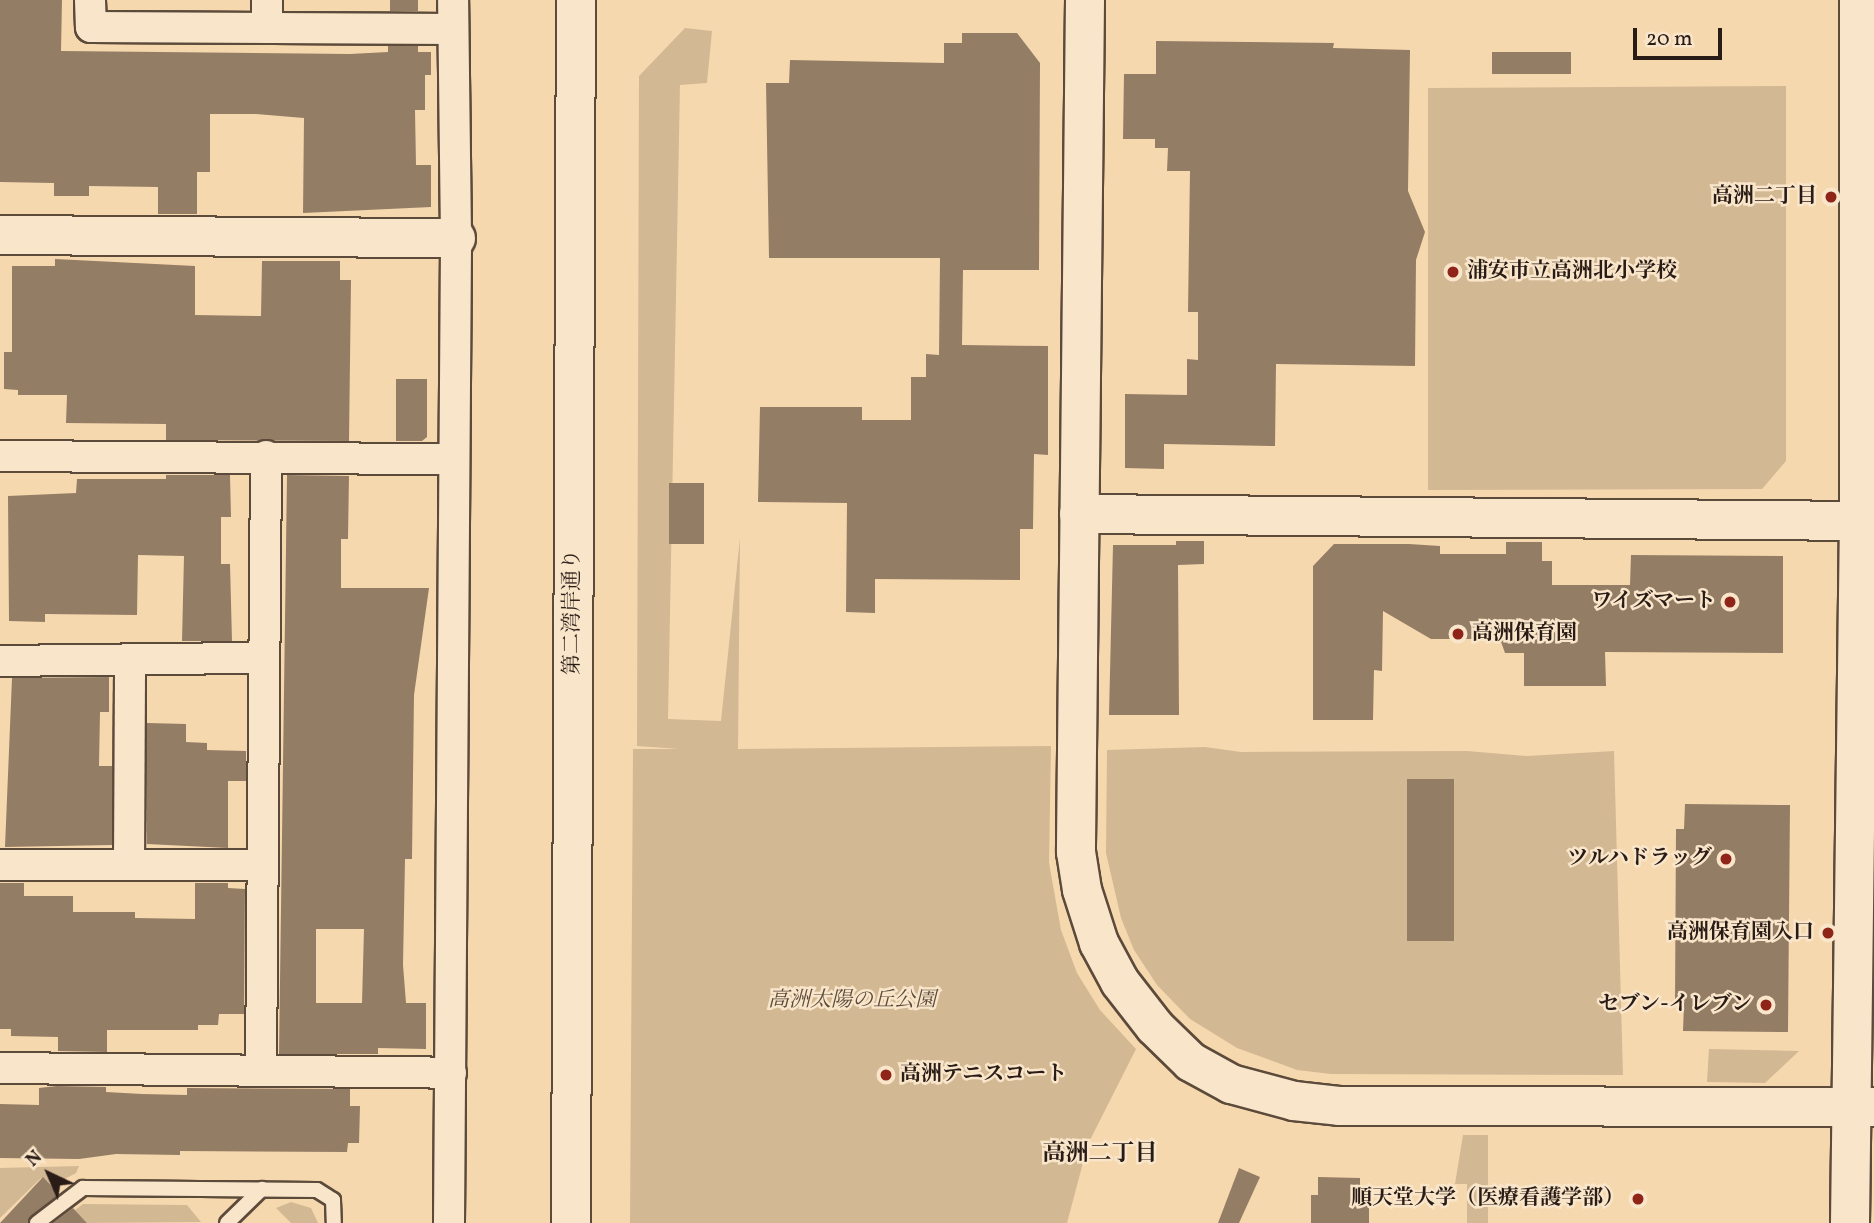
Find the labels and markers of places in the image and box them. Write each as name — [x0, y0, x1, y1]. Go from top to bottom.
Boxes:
place label: 高洲二丁目 — [1712, 184, 1817, 210]
marker: 高洲二丁目 — [1823, 189, 1839, 205]
place label: 浦安市立高洲北小学校 — [1467, 259, 1677, 285]
marker: 浦安市立高洲北小学校 — [1445, 264, 1461, 280]
place label: ワイズマート — [1590, 589, 1716, 615]
marker: ワイズマート — [1722, 594, 1738, 610]
place label: 高洲保育園 — [1472, 621, 1577, 647]
marker: 高洲保育園 — [1450, 626, 1466, 642]
place label: ツルハドラッグ — [1565, 846, 1712, 872]
marker: ツルハドラッグ — [1718, 851, 1734, 867]
place label: 高洲保育園入口 — [1667, 920, 1814, 946]
marker: 高洲保育園入口 — [1820, 925, 1836, 941]
place label: セブン-イレブン — [1596, 992, 1752, 1018]
marker: セブン-イレブン — [1758, 997, 1774, 1013]
place label: 高洲テニスコート — [900, 1062, 1068, 1088]
marker: 高洲テニスコート — [878, 1067, 894, 1083]
place label: 順天堂大学（医療看護学部） — [1351, 1186, 1624, 1212]
marker: 順天堂大学（医療看護学部） — [1630, 1191, 1646, 1207]

